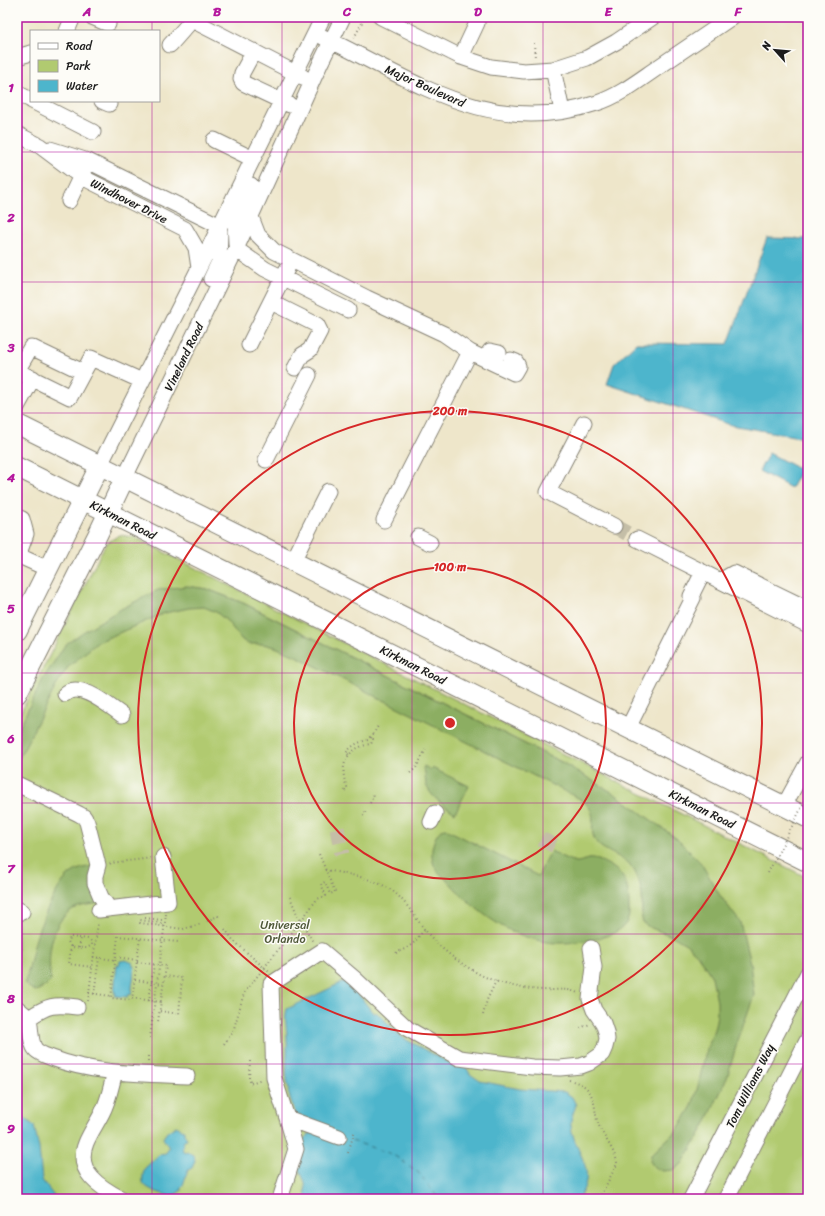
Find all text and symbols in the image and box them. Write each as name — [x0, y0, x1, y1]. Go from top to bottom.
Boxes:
text: A — [82, 0, 91, 23]
text: B — [213, 0, 222, 23]
text: C — [342, 0, 352, 23]
text: D — [474, 0, 482, 23]
text: E — [604, 0, 613, 23]
text: F — [733, 0, 742, 23]
legend — [30, 30, 160, 102]
north arrow — [755, 30, 795, 70]
text: Road — [66, 35, 93, 57]
text: N — [756, 38, 777, 54]
text: Park — [66, 55, 91, 77]
street label: Major Boulevard — [381, 58, 470, 114]
text: Water — [66, 75, 99, 97]
text: 1 — [8, 76, 14, 99]
street label: Windhover Drive — [86, 172, 172, 230]
text: 2 — [6, 206, 15, 229]
street label: Vineland Road — [158, 318, 210, 395]
text: 3 — [6, 336, 15, 359]
text: 200 m — [432, 400, 468, 422]
text: 4 — [6, 466, 16, 489]
street label: Kirkman Road — [86, 494, 161, 547]
text: 100 m — [434, 556, 467, 578]
text: 5 — [7, 597, 15, 620]
street label: Kirkman Road — [376, 639, 451, 692]
centre of rings — [443, 716, 457, 730]
text: 6 — [6, 727, 15, 750]
street label: Kirkman Road — [665, 783, 740, 836]
text: 7 — [7, 857, 16, 880]
park label: Universal Orlando — [260, 914, 310, 950]
text: 8 — [6, 987, 15, 1010]
street label: Tom Williams Way — [719, 1039, 781, 1132]
text: 9 — [7, 1117, 15, 1140]

